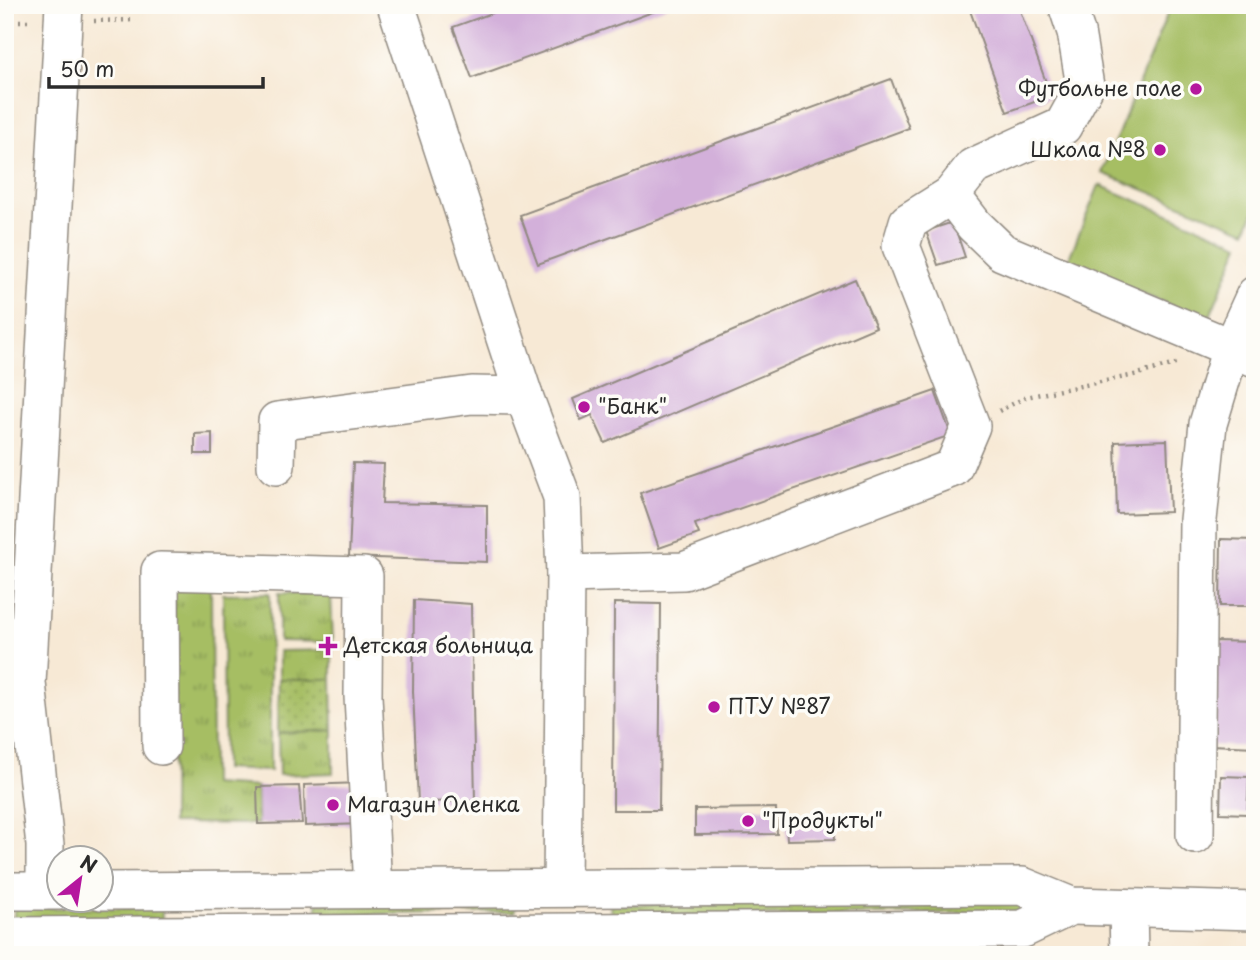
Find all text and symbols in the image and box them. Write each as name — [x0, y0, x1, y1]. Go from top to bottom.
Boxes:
scale bar — [49, 46, 262, 90]
text: 50 m — [60, 52, 114, 84]
place label: Футбольне поле — [1018, 71, 1182, 103]
marker: Футбольне поле — [1188, 81, 1204, 97]
place label: Школа №8 — [1030, 132, 1146, 164]
marker: Школа №8 — [1152, 142, 1168, 158]
place label: "Банк" — [598, 389, 667, 421]
marker: "Банк" — [576, 399, 592, 415]
place label: Детская больница — [343, 628, 534, 660]
marker: Детская больница — [318, 636, 338, 656]
place label: ПТУ №87 — [728, 689, 830, 721]
marker: ПТУ №87 — [706, 699, 722, 715]
place label: Магазин Оленка — [347, 787, 520, 819]
marker: Магазин Оленка — [325, 797, 341, 813]
place label: "Продукты" — [762, 803, 883, 835]
marker: "Продукты" — [740, 813, 756, 829]
north arrow — [46, 844, 116, 914]
text: N — [75, 848, 103, 879]

